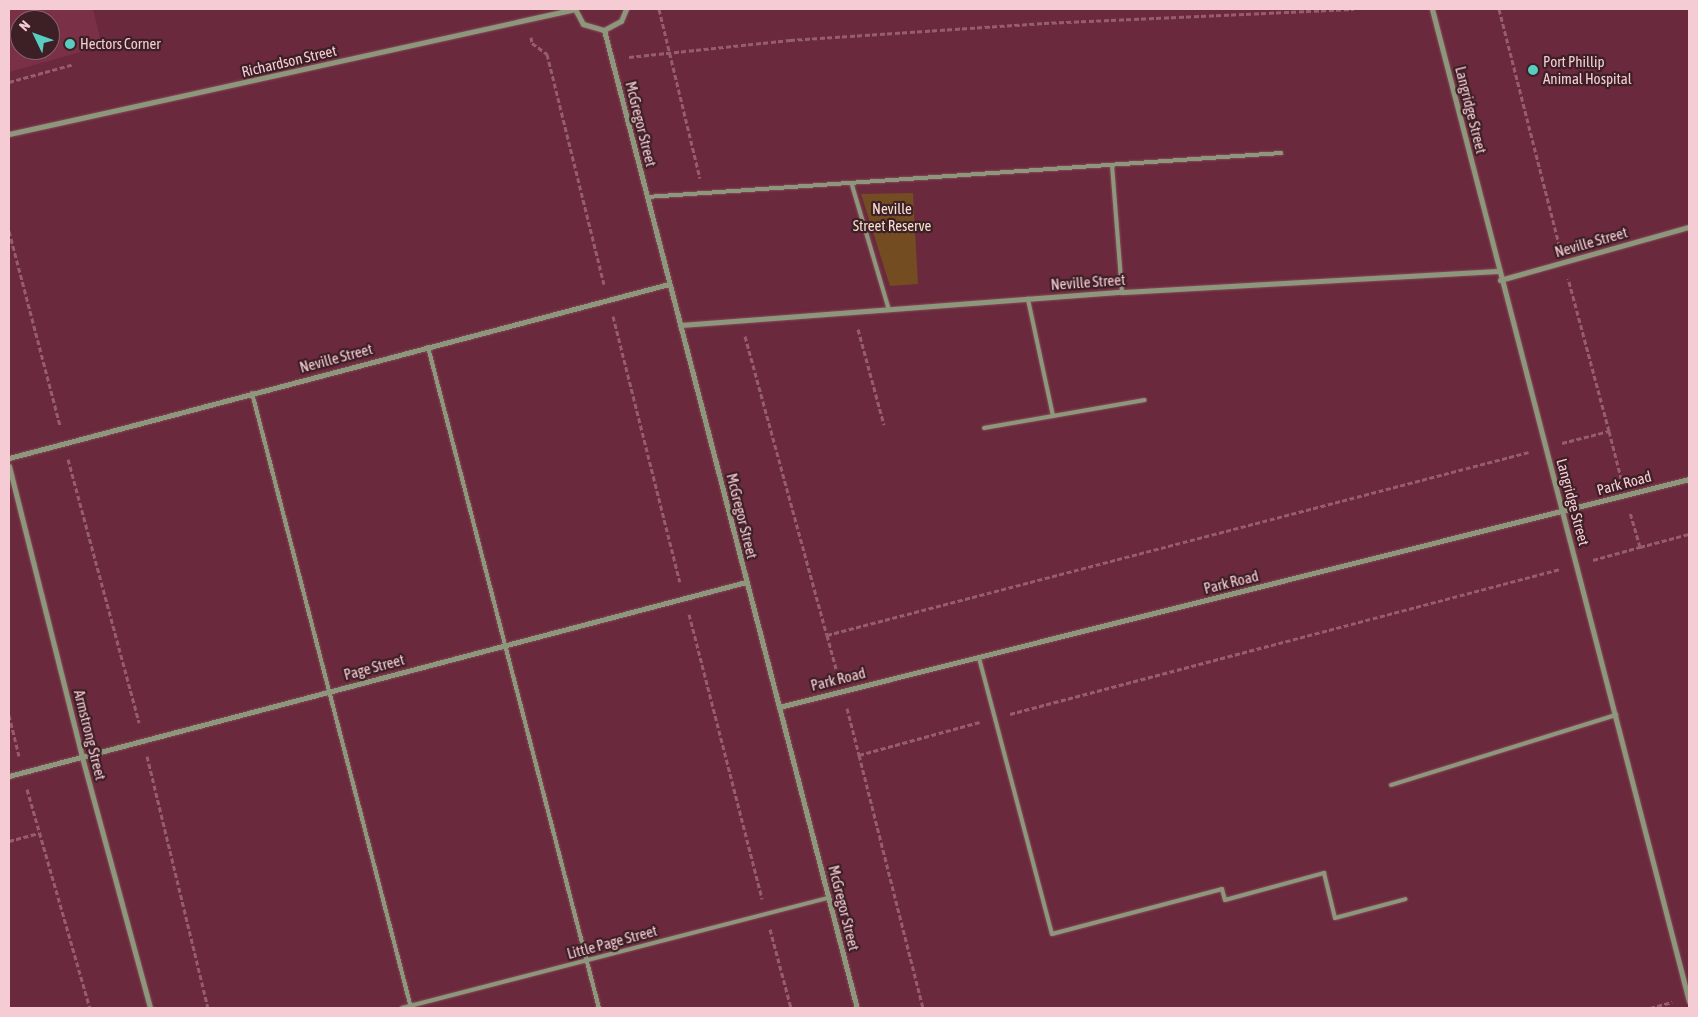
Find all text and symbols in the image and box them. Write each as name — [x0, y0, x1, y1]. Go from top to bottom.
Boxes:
north arrow — [10, 10, 60, 60]
text: N — [16, 17, 33, 34]
place label: Hectors Corner — [80, 35, 161, 53]
marker: Hectors Corner — [64, 38, 76, 50]
street label: Richardson Street — [240, 41, 338, 81]
place label: Port Phillip Animal Hospital — [1543, 52, 1632, 87]
street label: Langridge Street — [1451, 64, 1491, 156]
marker: Port Phillip Animal Hospital — [1527, 64, 1539, 76]
street label: McGregor Street — [622, 79, 660, 169]
park label: Neville Street Reserve — [853, 199, 931, 234]
street label: Neville Street — [1553, 223, 1629, 261]
street label: Neville Street — [1050, 270, 1126, 294]
street label: Neville Street — [298, 340, 374, 376]
street label: Langridge Street — [1553, 456, 1593, 548]
street label: Park Road — [1595, 467, 1653, 499]
street label: McGregor Street — [723, 471, 761, 561]
street label: Park Road — [1202, 567, 1260, 597]
street label: Page Street — [342, 650, 406, 684]
street label: Park Road — [809, 664, 867, 694]
street label: Armstrong Street — [70, 688, 110, 782]
street label: McGregor Street — [825, 863, 863, 953]
street label: Little Page Street — [565, 921, 659, 963]

